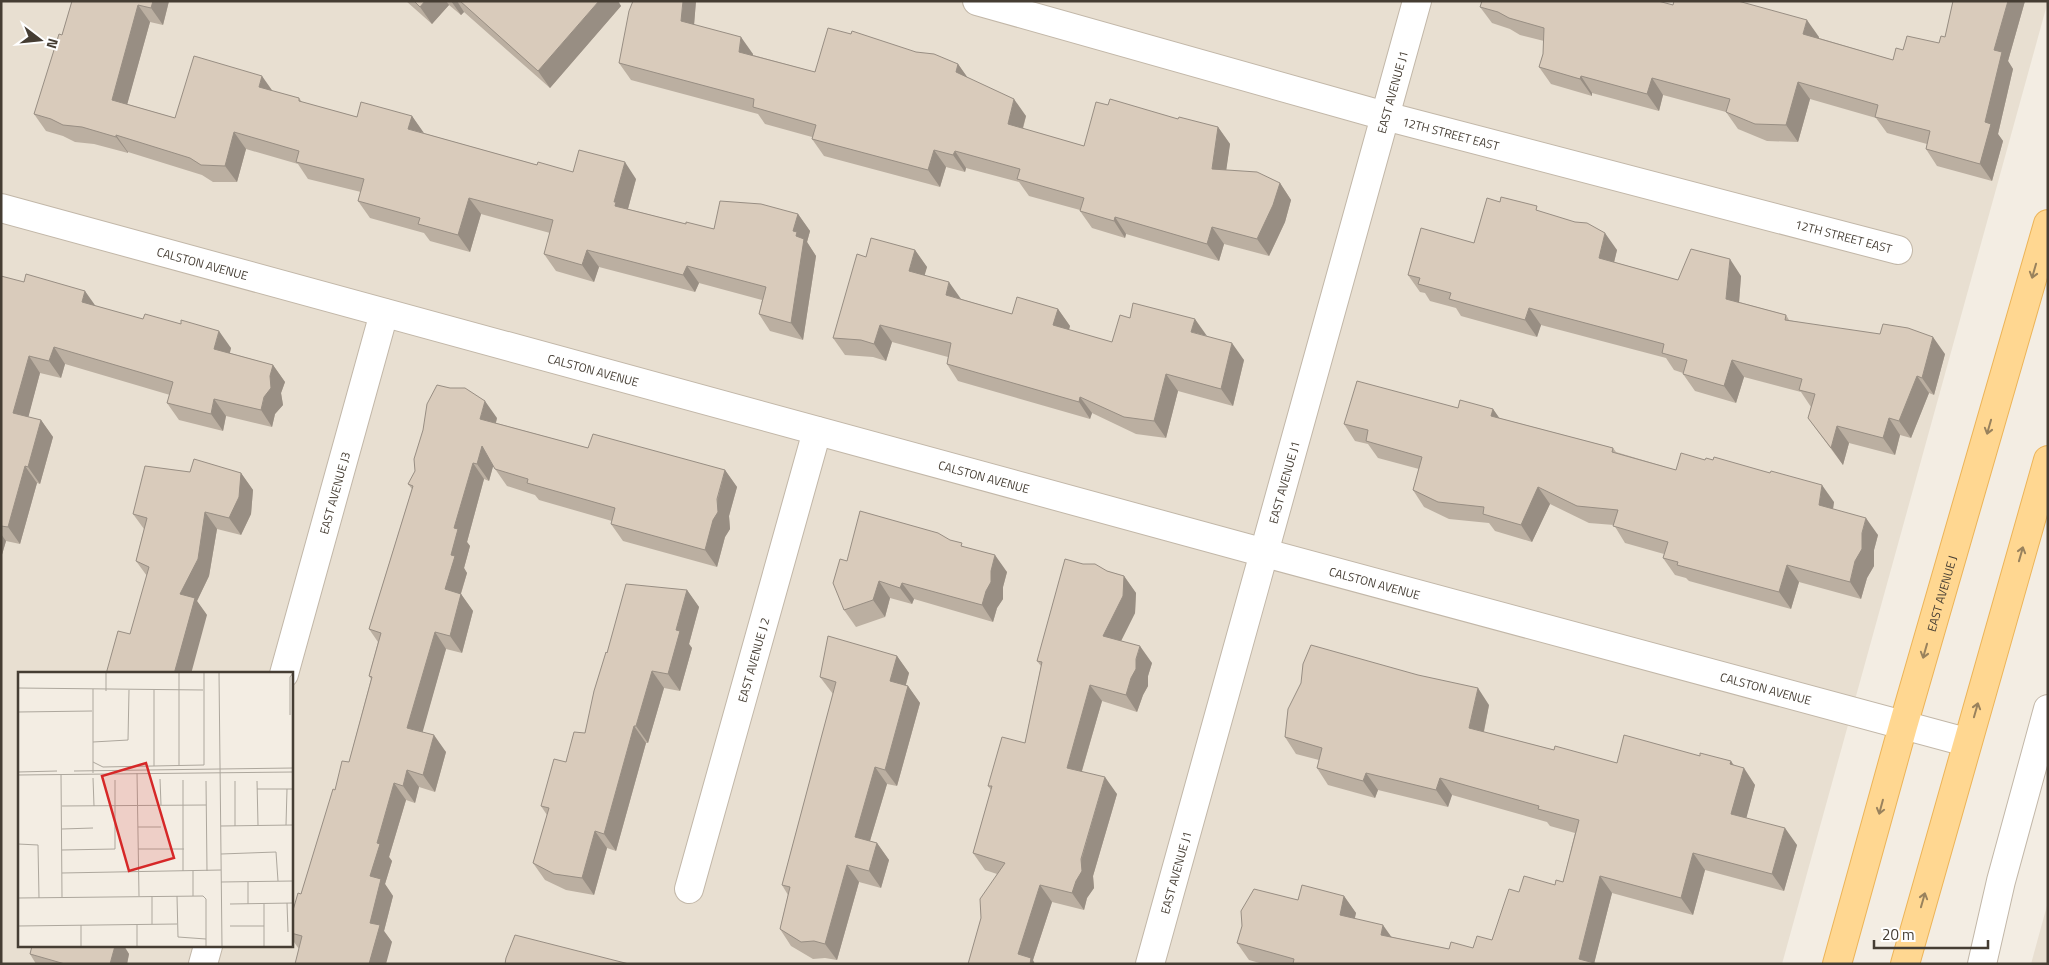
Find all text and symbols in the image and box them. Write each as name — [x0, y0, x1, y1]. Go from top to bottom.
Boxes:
north arrow — [15, 15, 65, 65]
text: N — [42, 36, 64, 51]
street label: EAST AVENUE J1 — [1371, 48, 1412, 135]
street label: 12TH STREET EAST — [1400, 111, 1502, 155]
street label: 12TH STREET EAST — [1793, 214, 1895, 258]
street label: CALSTON AVENUE — [155, 242, 251, 285]
one-way arrow — [2029, 263, 2039, 279]
street label: CALSTON AVENUE — [546, 348, 641, 391]
one-way arrow — [1984, 419, 1994, 435]
street label: EAST AVENUE J1 — [1263, 439, 1304, 526]
street label: EAST AVENUE J3 — [314, 449, 355, 536]
street label: CALSTON AVENUE — [936, 455, 1032, 498]
one-way arrow — [2016, 546, 2026, 562]
street label: EAST AVENUE J — [1921, 553, 1961, 634]
street label: CALSTON AVENUE — [1327, 561, 1423, 604]
street label: EAST AVENUE J 2 — [732, 615, 774, 705]
one-way arrow — [1919, 642, 1929, 658]
street label: CALSTON AVENUE — [1718, 667, 1814, 710]
inset map — [18, 672, 292, 948]
one-way arrow — [1971, 702, 1981, 718]
one-way arrow — [1875, 799, 1885, 815]
street label: EAST AVENUE J1 — [1155, 829, 1196, 916]
one-way arrow — [1918, 892, 1928, 908]
scale bar — [1874, 918, 1988, 950]
text: 20 m — [1882, 923, 1915, 946]

